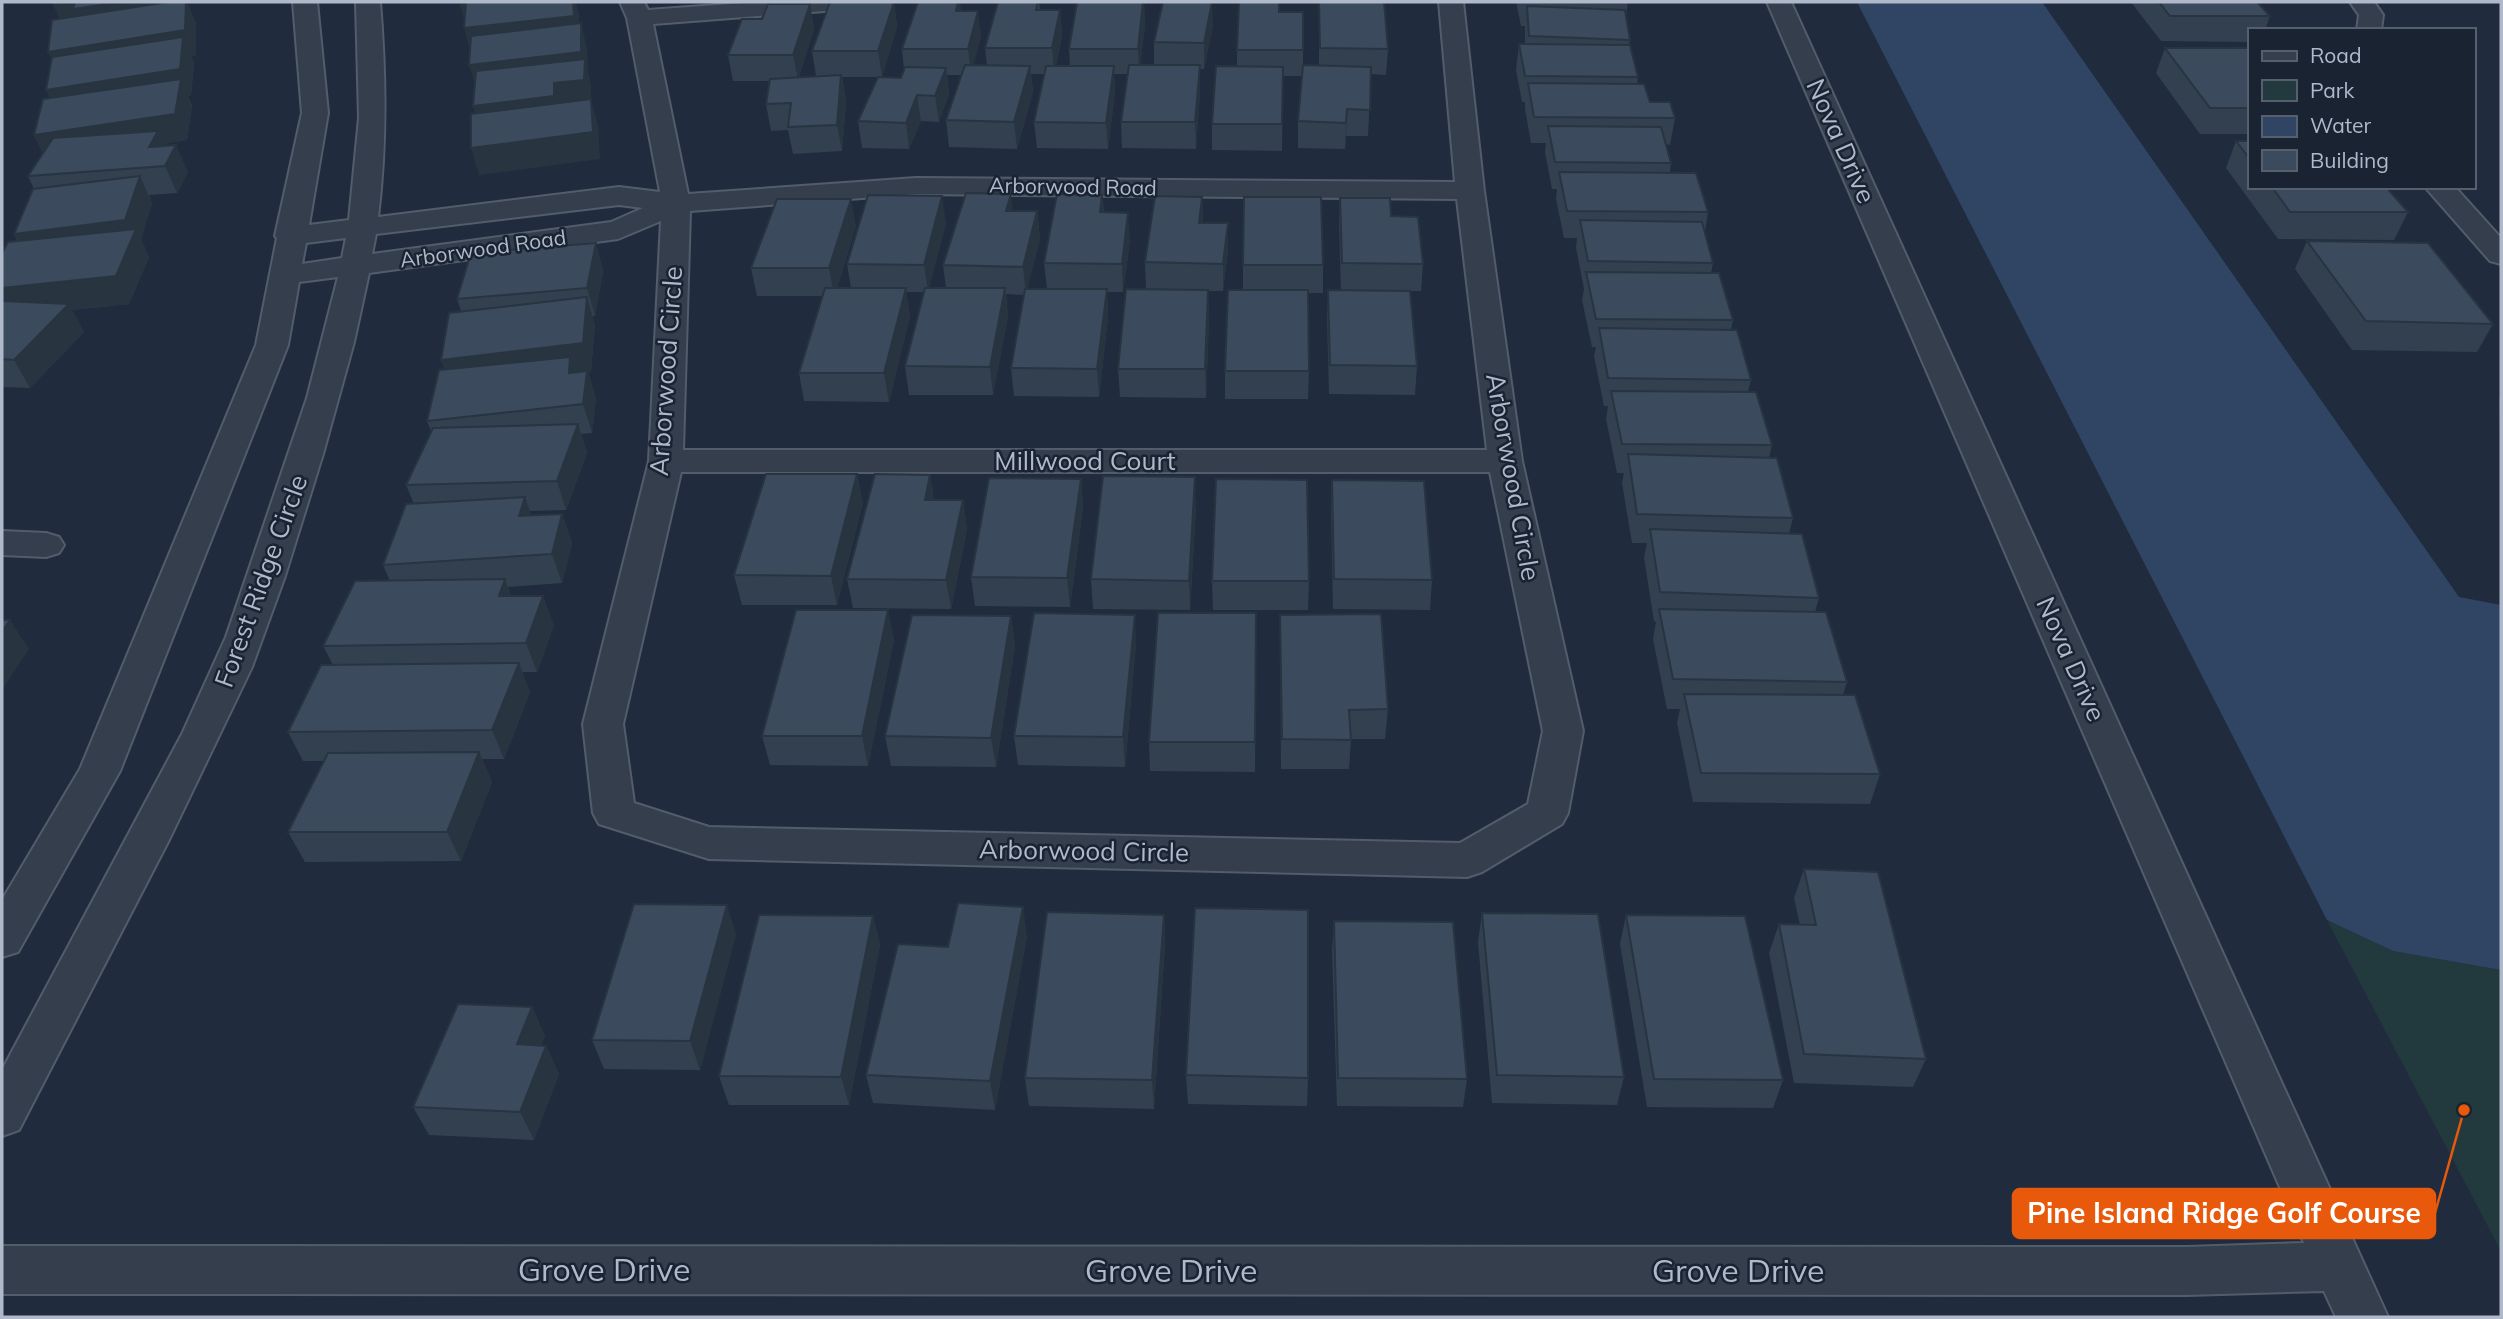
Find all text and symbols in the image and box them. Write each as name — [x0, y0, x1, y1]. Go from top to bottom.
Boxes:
legend — [2248, 28, 2475, 189]
text: Road — [2310, 42, 2361, 68]
street label: Nova Drive — [1799, 73, 1884, 208]
text: Park — [2310, 77, 2354, 103]
text: Water — [2310, 112, 2371, 138]
text: Building — [2310, 147, 2389, 173]
street label: Arborwood Road — [989, 172, 1157, 200]
street label: Arborwood Road — [398, 223, 568, 273]
street label: Arborwood Circle — [642, 265, 689, 477]
street label: Arborwood Circle — [1479, 371, 1548, 583]
street label: Millwood Court — [994, 444, 1176, 477]
street label: Forest Ridge Circle — [207, 470, 314, 692]
street label: Nova Drive — [2029, 591, 2114, 726]
street label: Arborwood Circle — [979, 832, 1189, 869]
callout: Pine Island Ridge Golf Course — [2013, 1189, 2435, 1238]
text: Pine Island Ridge Golf Course — [2027, 1195, 2421, 1230]
street label: Grove Drive — [518, 1249, 690, 1289]
street label: Grove Drive — [1085, 1250, 1257, 1290]
street label: Grove Drive — [1652, 1250, 1824, 1290]

